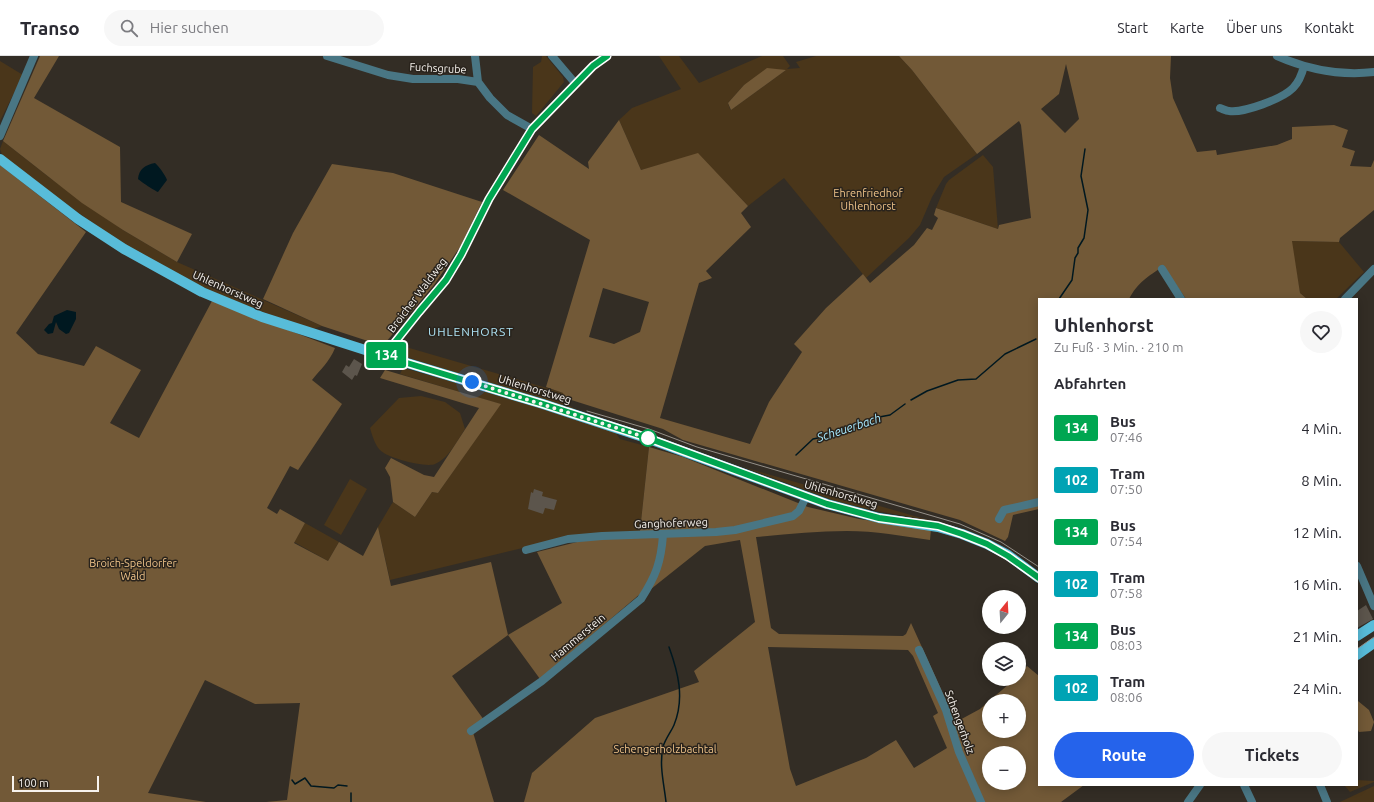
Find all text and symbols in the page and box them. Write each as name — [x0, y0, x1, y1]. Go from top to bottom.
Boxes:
search box — [104, 10, 384, 46]
text: Transo — [20, 17, 80, 39]
icon: search — [118, 17, 140, 39]
text: Hier suchen — [150, 19, 229, 36]
text: Start — [1117, 20, 1148, 36]
text: Karte — [1170, 20, 1204, 36]
text: Über uns — [1226, 20, 1282, 36]
text: Kontakt — [1304, 20, 1354, 36]
street label: Fuchsgrube — [409, 61, 467, 75]
park label: Ehrenfriedhof Uhlenhorst — [833, 187, 904, 212]
street label: Broicher Waldweg — [385, 255, 449, 335]
street label: Uhlenhorstweg — [191, 268, 265, 310]
button: heart — [1300, 311, 1342, 353]
text: Uhlenhorst — [1054, 314, 1154, 336]
district label: UHLENHORST — [428, 325, 514, 338]
text: Zu Fuß · 3 Min. · 210 m — [1054, 340, 1183, 354]
line badge: 134 — [363, 342, 409, 368]
text: 134 — [374, 347, 398, 363]
your location — [462, 372, 482, 392]
street label: Uhlenhorstweg — [497, 372, 573, 406]
text: Abfahrten — [1054, 375, 1126, 392]
water label: Scheuerbach — [814, 411, 883, 444]
text: Bus — [1110, 413, 1136, 430]
text: 134 — [1064, 420, 1088, 436]
text: 4 Min. — [1301, 420, 1342, 437]
unlabelled marker — [639, 429, 657, 447]
text: 07:46 — [1110, 430, 1143, 444]
text: Tram — [1110, 465, 1145, 482]
text: 102 — [1064, 472, 1088, 488]
text: 8 Min. — [1301, 472, 1342, 489]
street label: Uhlenhorstweg — [803, 478, 879, 510]
text: 07:50 — [1110, 482, 1143, 496]
street label: Ganghoferweg — [634, 516, 708, 530]
text: Bus — [1110, 517, 1136, 534]
text: 134 — [1064, 524, 1088, 540]
text: 12 Min. — [1293, 524, 1342, 541]
text: 07:54 — [1110, 534, 1143, 548]
park label: Broich-Speldorfer Wald — [89, 557, 178, 582]
text: Tram — [1110, 569, 1145, 586]
text: 102 — [1064, 576, 1088, 592]
text: 16 Min. — [1293, 576, 1342, 593]
text: 07:58 — [1110, 586, 1143, 600]
north arrow — [982, 590, 1026, 634]
map controls — [982, 590, 1026, 790]
street label: Hammerstein — [549, 611, 607, 663]
text: Bus — [1110, 621, 1136, 638]
text: 134 — [1064, 628, 1088, 644]
text: 21 Min. — [1293, 628, 1342, 645]
text: 08:03 — [1110, 638, 1143, 652]
button: layers — [982, 642, 1026, 686]
text: Tram — [1110, 673, 1145, 690]
text: 102 — [1064, 680, 1088, 696]
text: 24 Min. — [1293, 680, 1342, 697]
street label: Schengerholz — [943, 689, 977, 755]
text: 08:06 — [1110, 690, 1143, 704]
button: + — [982, 694, 1026, 738]
button: Route — [1054, 732, 1194, 778]
button: Tickets — [1202, 732, 1342, 778]
park label: Schengerholzbachtal — [613, 743, 717, 755]
button: − — [982, 746, 1026, 790]
scale bar — [12, 774, 99, 793]
text: 100 m — [18, 777, 49, 789]

